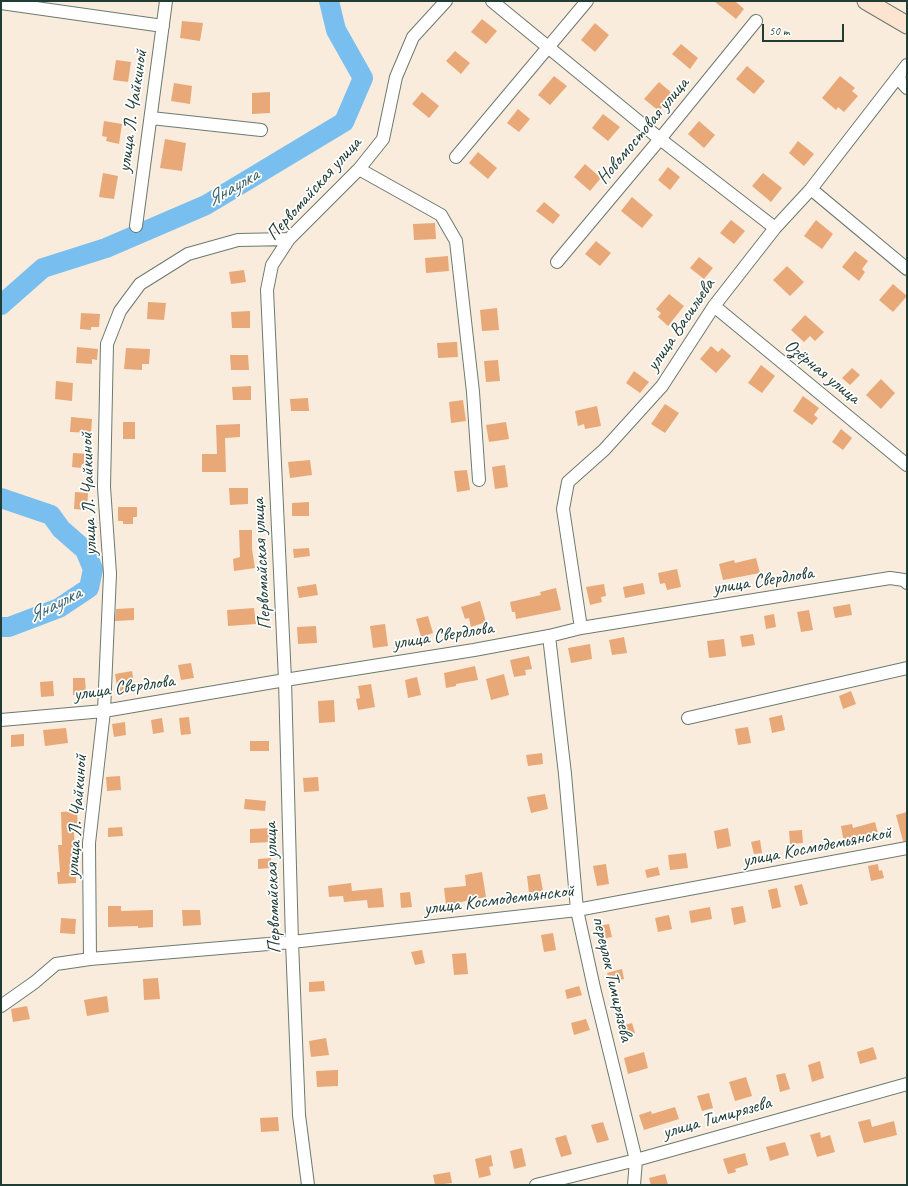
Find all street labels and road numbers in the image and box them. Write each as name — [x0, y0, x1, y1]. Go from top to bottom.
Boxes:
street label: улица Л. Чайкиной — [113, 48, 153, 174]
street label: Новомостовая улица — [592, 73, 694, 189]
street label: Первомайская улица — [261, 132, 367, 246]
street label: улица Васильева — [642, 275, 720, 375]
street label: Озёрная улица — [780, 335, 864, 409]
street label: улица Л. Чайкиной — [75, 432, 103, 556]
street label: Первомайская улица — [247, 498, 277, 630]
street label: улица Свердлова — [711, 562, 815, 600]
street label: улица Свердлова — [391, 617, 495, 655]
street label: улица Свердлова — [72, 670, 176, 706]
street label: улица Л. Чайкиной — [61, 754, 93, 878]
street label: улица Космодемьянской — [741, 821, 893, 873]
street label: Первомайская улица — [259, 822, 287, 954]
street label: улица Космодемьянской — [423, 879, 575, 921]
street label: переулок Тимирязева — [586, 914, 638, 1044]
street label: улица Тимирязева — [660, 1092, 774, 1144]

